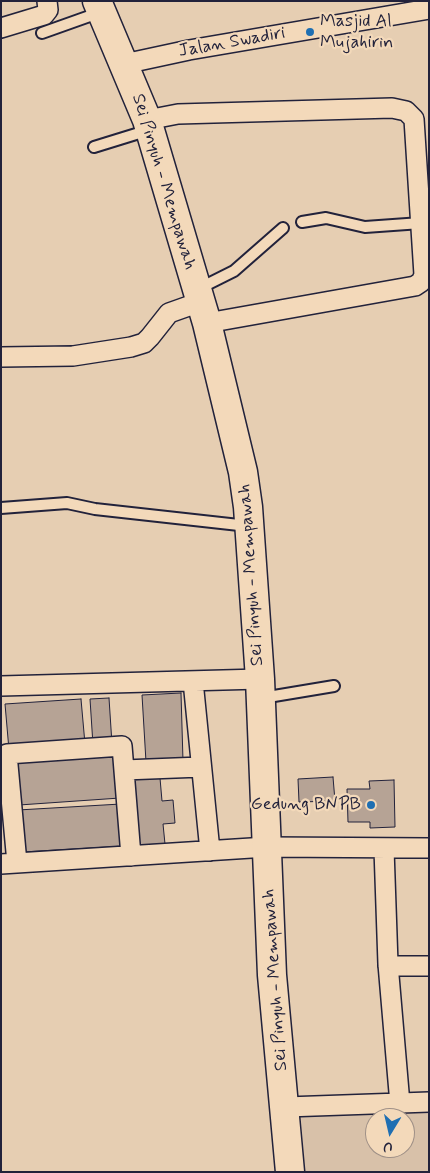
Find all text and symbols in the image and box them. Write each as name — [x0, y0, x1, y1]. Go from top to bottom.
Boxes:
place label: Masjid Al Mujahirin — [320, 11, 393, 54]
street label: Jalan Swadiri — [177, 23, 287, 63]
marker: Masjid Al Mujahirin — [304, 26, 316, 38]
street label: Sei Pinyuh - Mempawah — [126, 92, 200, 272]
street label: Sei Pinyuh - Mempawah — [235, 483, 269, 667]
place label: Gedung BNPB — [251, 794, 361, 816]
marker: Gedung BNPB — [365, 799, 377, 811]
street label: Sei Pinyuh - Mempawah — [259, 888, 293, 1072]
north arrow — [365, 1108, 415, 1158]
text: U — [382, 1137, 394, 1156]

